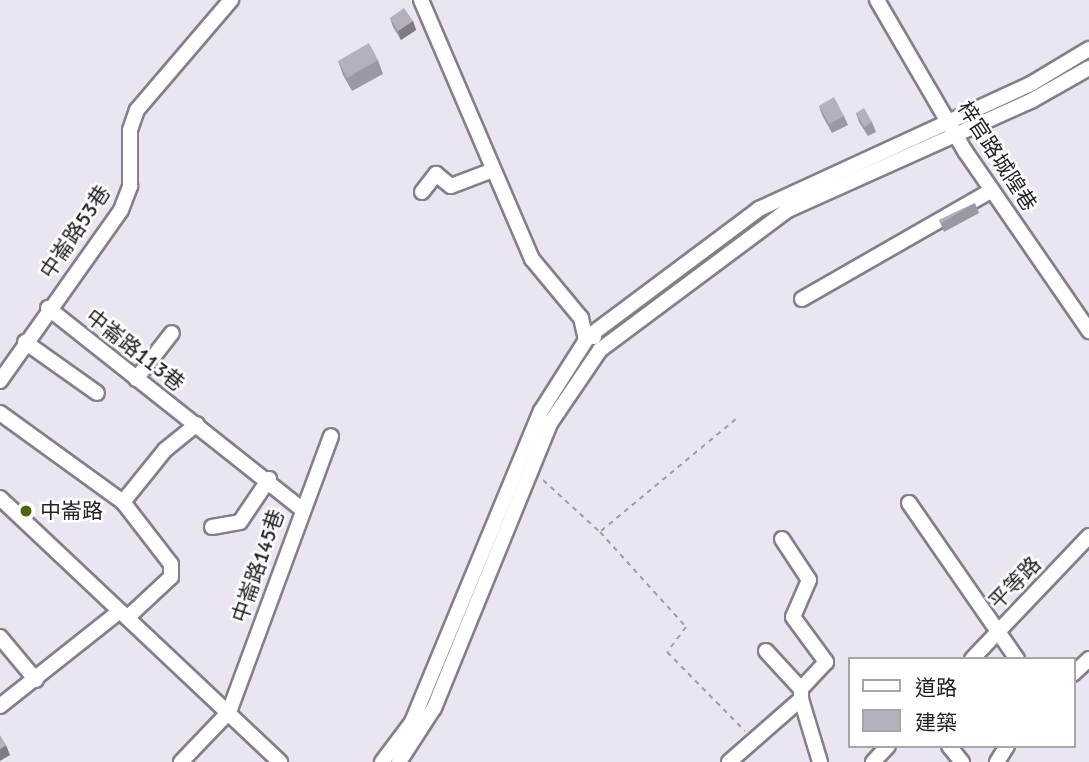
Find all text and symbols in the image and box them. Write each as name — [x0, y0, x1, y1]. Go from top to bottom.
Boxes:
street label: 梓官路城隍巷 — [952, 96, 1042, 216]
street label: 中崙路53巷 — [35, 181, 115, 283]
street label: 中崙路113巷 — [81, 304, 189, 396]
place label: 中崙路 — [40, 498, 103, 524]
marker: 中崙路 — [18, 503, 34, 519]
street label: 中崙路145巷 — [227, 506, 289, 626]
street label: 平等路 — [984, 552, 1046, 614]
legend — [848, 657, 1075, 748]
text: 道路 — [915, 675, 957, 701]
text: 建築 — [915, 710, 957, 736]

